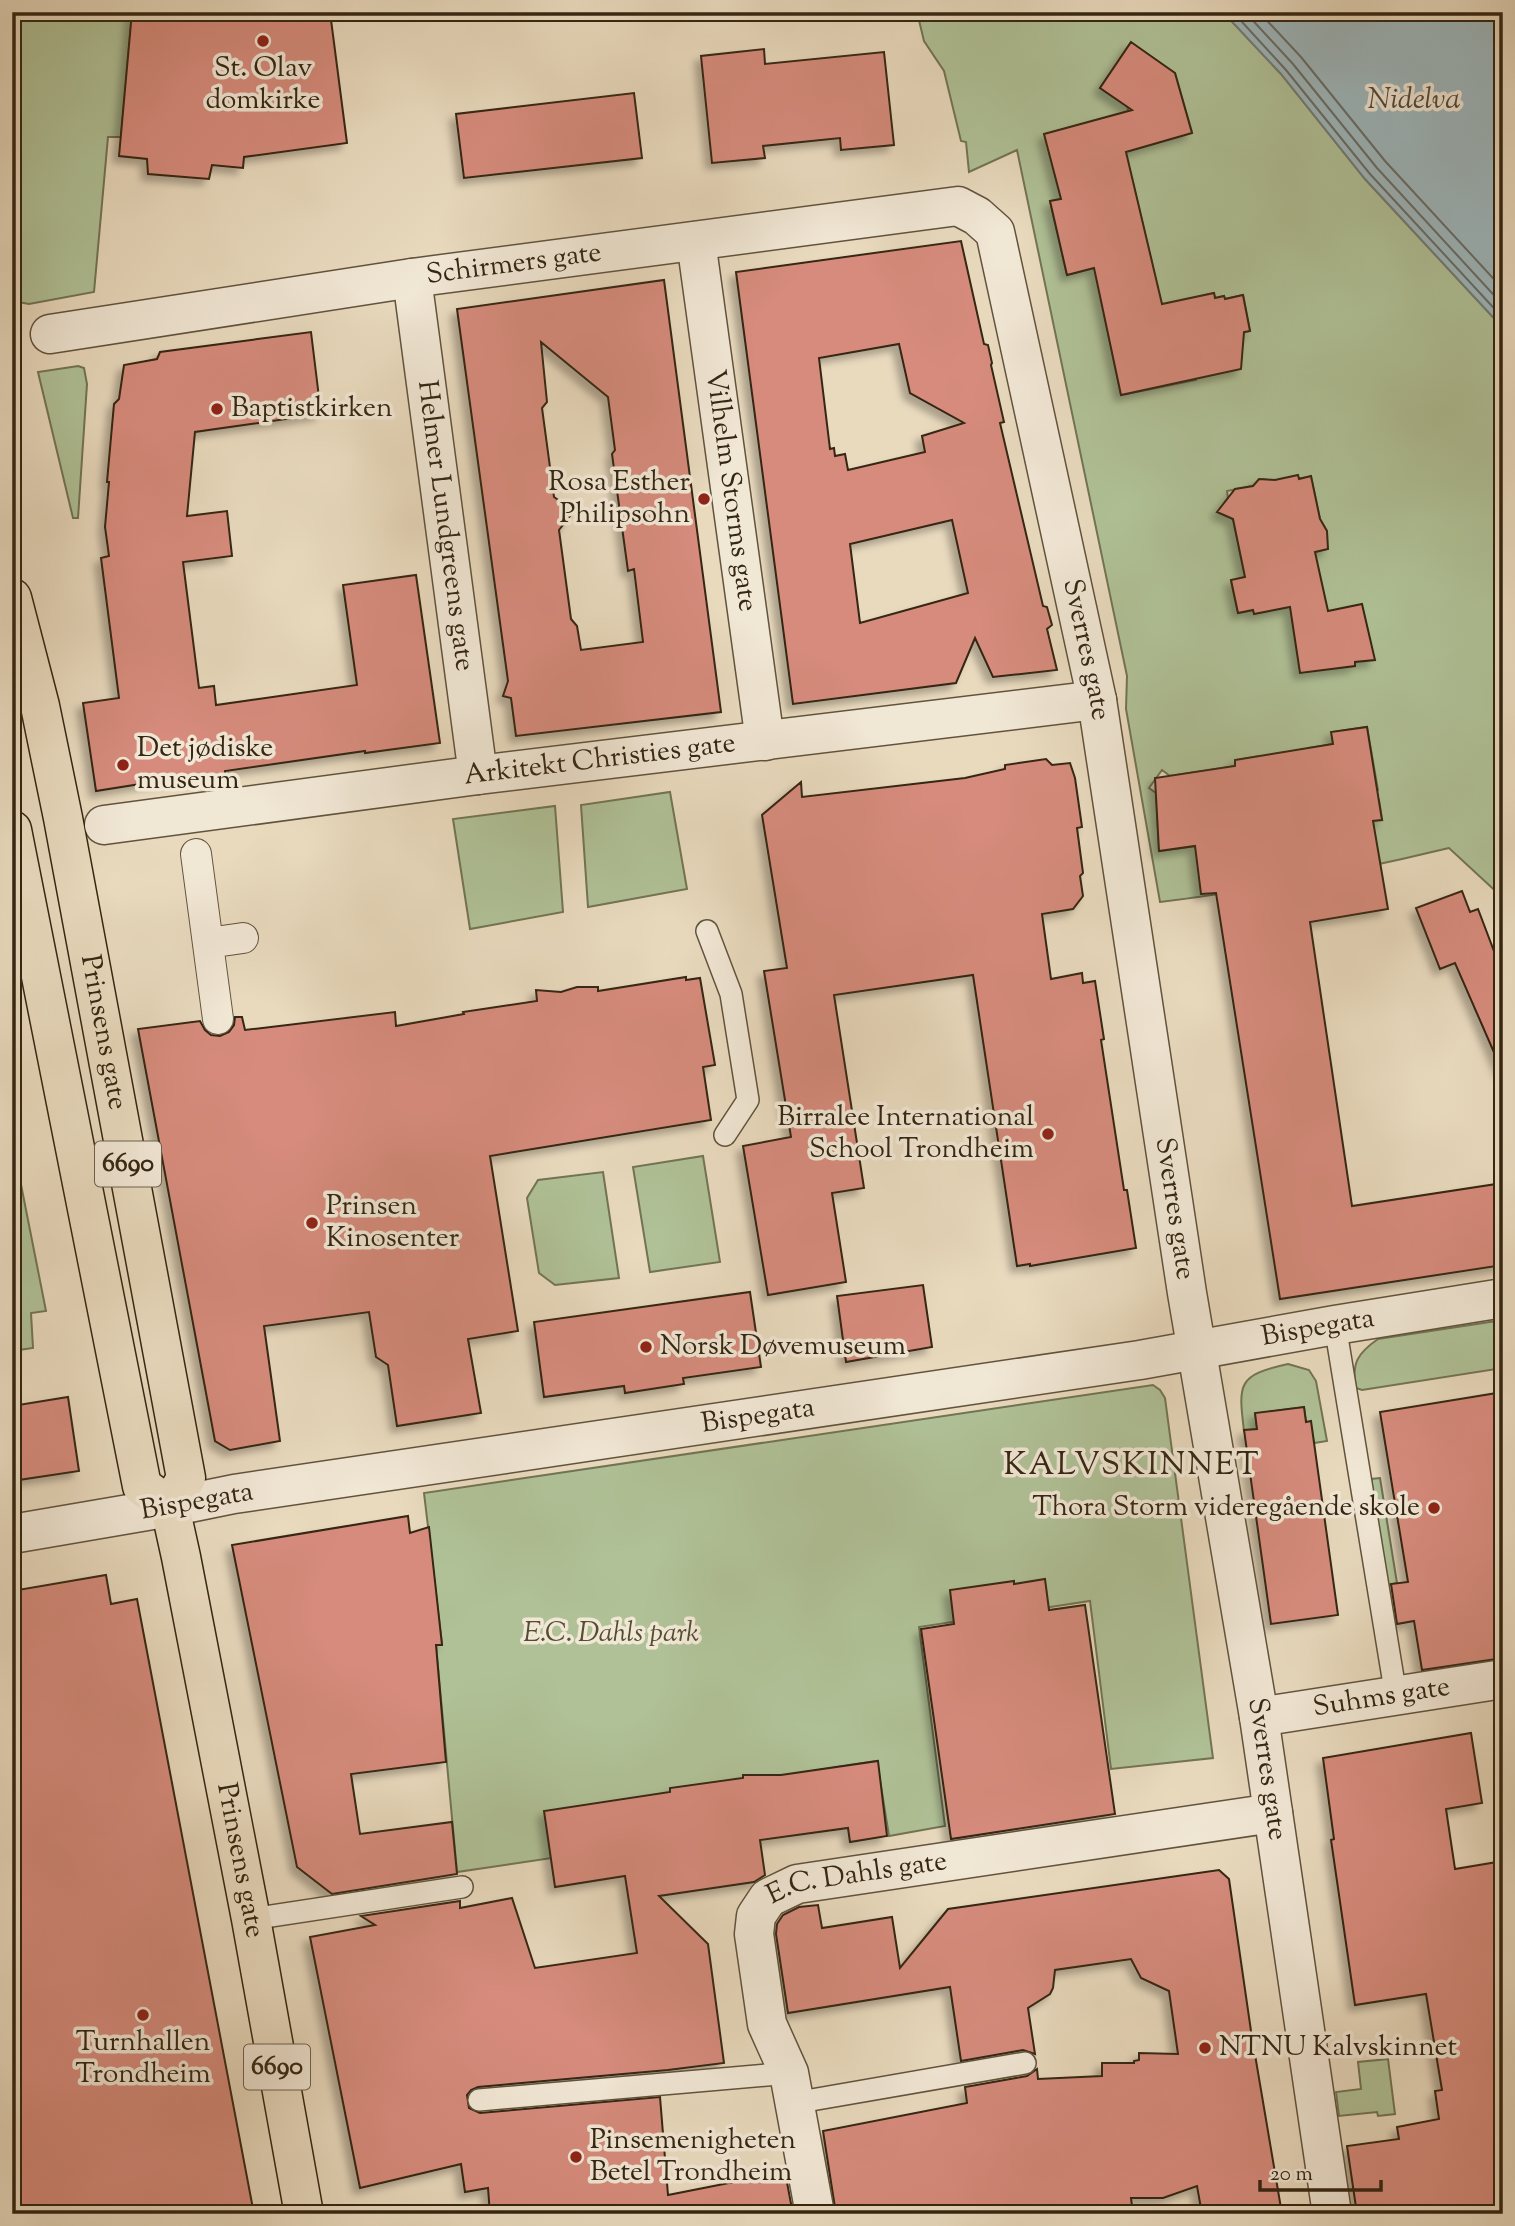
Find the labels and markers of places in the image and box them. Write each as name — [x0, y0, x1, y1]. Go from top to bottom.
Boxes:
marker: St. Olav domkirke — [255, 33, 271, 49]
place label: St. Olav domkirke — [205, 49, 321, 121]
place label: Baptistkirken — [231, 389, 393, 429]
marker: Baptistkirken — [209, 401, 225, 417]
place label: Rosa Esther Philipsohn — [548, 463, 690, 535]
marker: Rosa Esther Philipsohn — [696, 491, 712, 507]
place label: Det jødiske museum — [137, 729, 273, 801]
marker: Det jødiske museum — [115, 757, 131, 773]
place label: Birralee International School Trondheim — [777, 1098, 1034, 1170]
marker: Birralee International School Trondheim — [1040, 1126, 1056, 1142]
place label: Prinsen Kinosenter — [326, 1187, 460, 1259]
marker: Prinsen Kinosenter — [304, 1215, 320, 1231]
place label: Norsk Døvemuseum — [660, 1327, 906, 1367]
marker: Norsk Døvemuseum — [638, 1339, 654, 1355]
place label: Thora Storm videregående skole — [1032, 1488, 1420, 1528]
marker: Thora Storm videregående skole — [1426, 1500, 1442, 1516]
marker: Turnhallen Trondheim — [135, 2007, 151, 2023]
place label: Turnhallen Trondheim — [75, 2023, 211, 2095]
place label: NTNU Kalvskinnet — [1219, 2028, 1457, 2068]
marker: NTNU Kalvskinnet — [1197, 2040, 1213, 2056]
place label: Pinsemenigheten Betel Trondheim — [590, 2121, 796, 2193]
marker: Pinsemenigheten Betel Trondheim — [568, 2149, 584, 2165]

